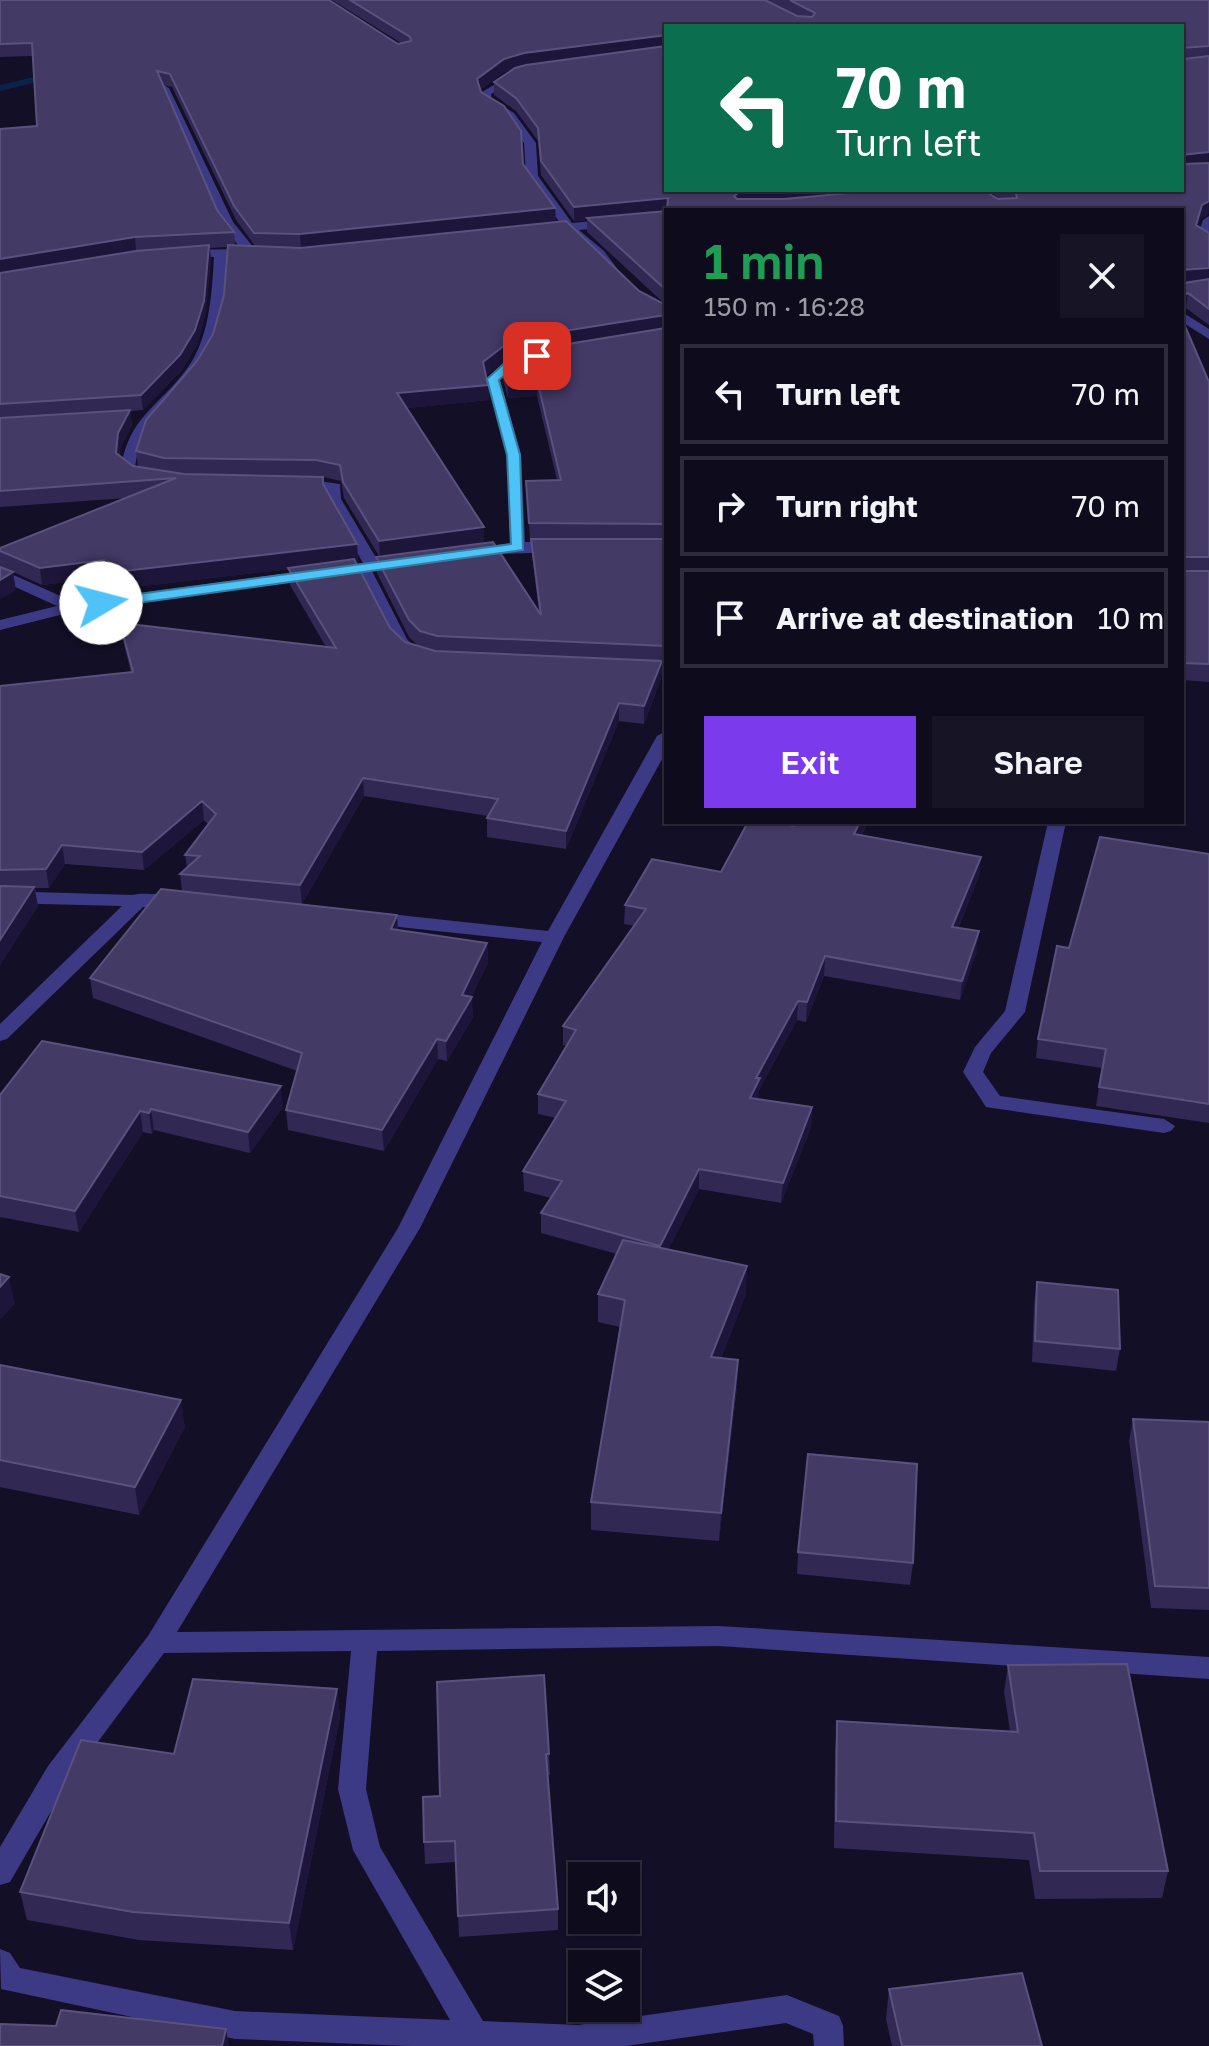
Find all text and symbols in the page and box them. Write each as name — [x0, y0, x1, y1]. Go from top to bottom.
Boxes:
text: 70 m — [836, 53, 966, 120]
icon: left — [704, 56, 808, 160]
text: Turn left — [836, 121, 982, 164]
text: 1 min — [704, 232, 824, 290]
button: close — [1060, 234, 1144, 318]
text: 150 m · 16:28 — [704, 291, 865, 322]
pin — [503, 322, 571, 390]
icon: arrive — [515, 334, 559, 378]
icon: left — [708, 372, 752, 416]
text: Turn left — [776, 376, 901, 412]
text: 70 m — [1071, 376, 1140, 412]
icon: right — [708, 484, 752, 528]
text: Turn right — [776, 488, 918, 524]
text: 70 m — [1071, 488, 1140, 524]
position arrow — [59, 561, 143, 645]
icon: arrive — [708, 596, 752, 640]
text: Arrive at destination — [776, 600, 1073, 636]
text: 10 m — [1097, 600, 1165, 636]
button: Exit — [704, 716, 916, 808]
button: Share — [932, 716, 1144, 808]
map controls — [568, 1862, 640, 2022]
button: sound — [568, 1862, 640, 1934]
button: layers — [568, 1950, 640, 2022]

